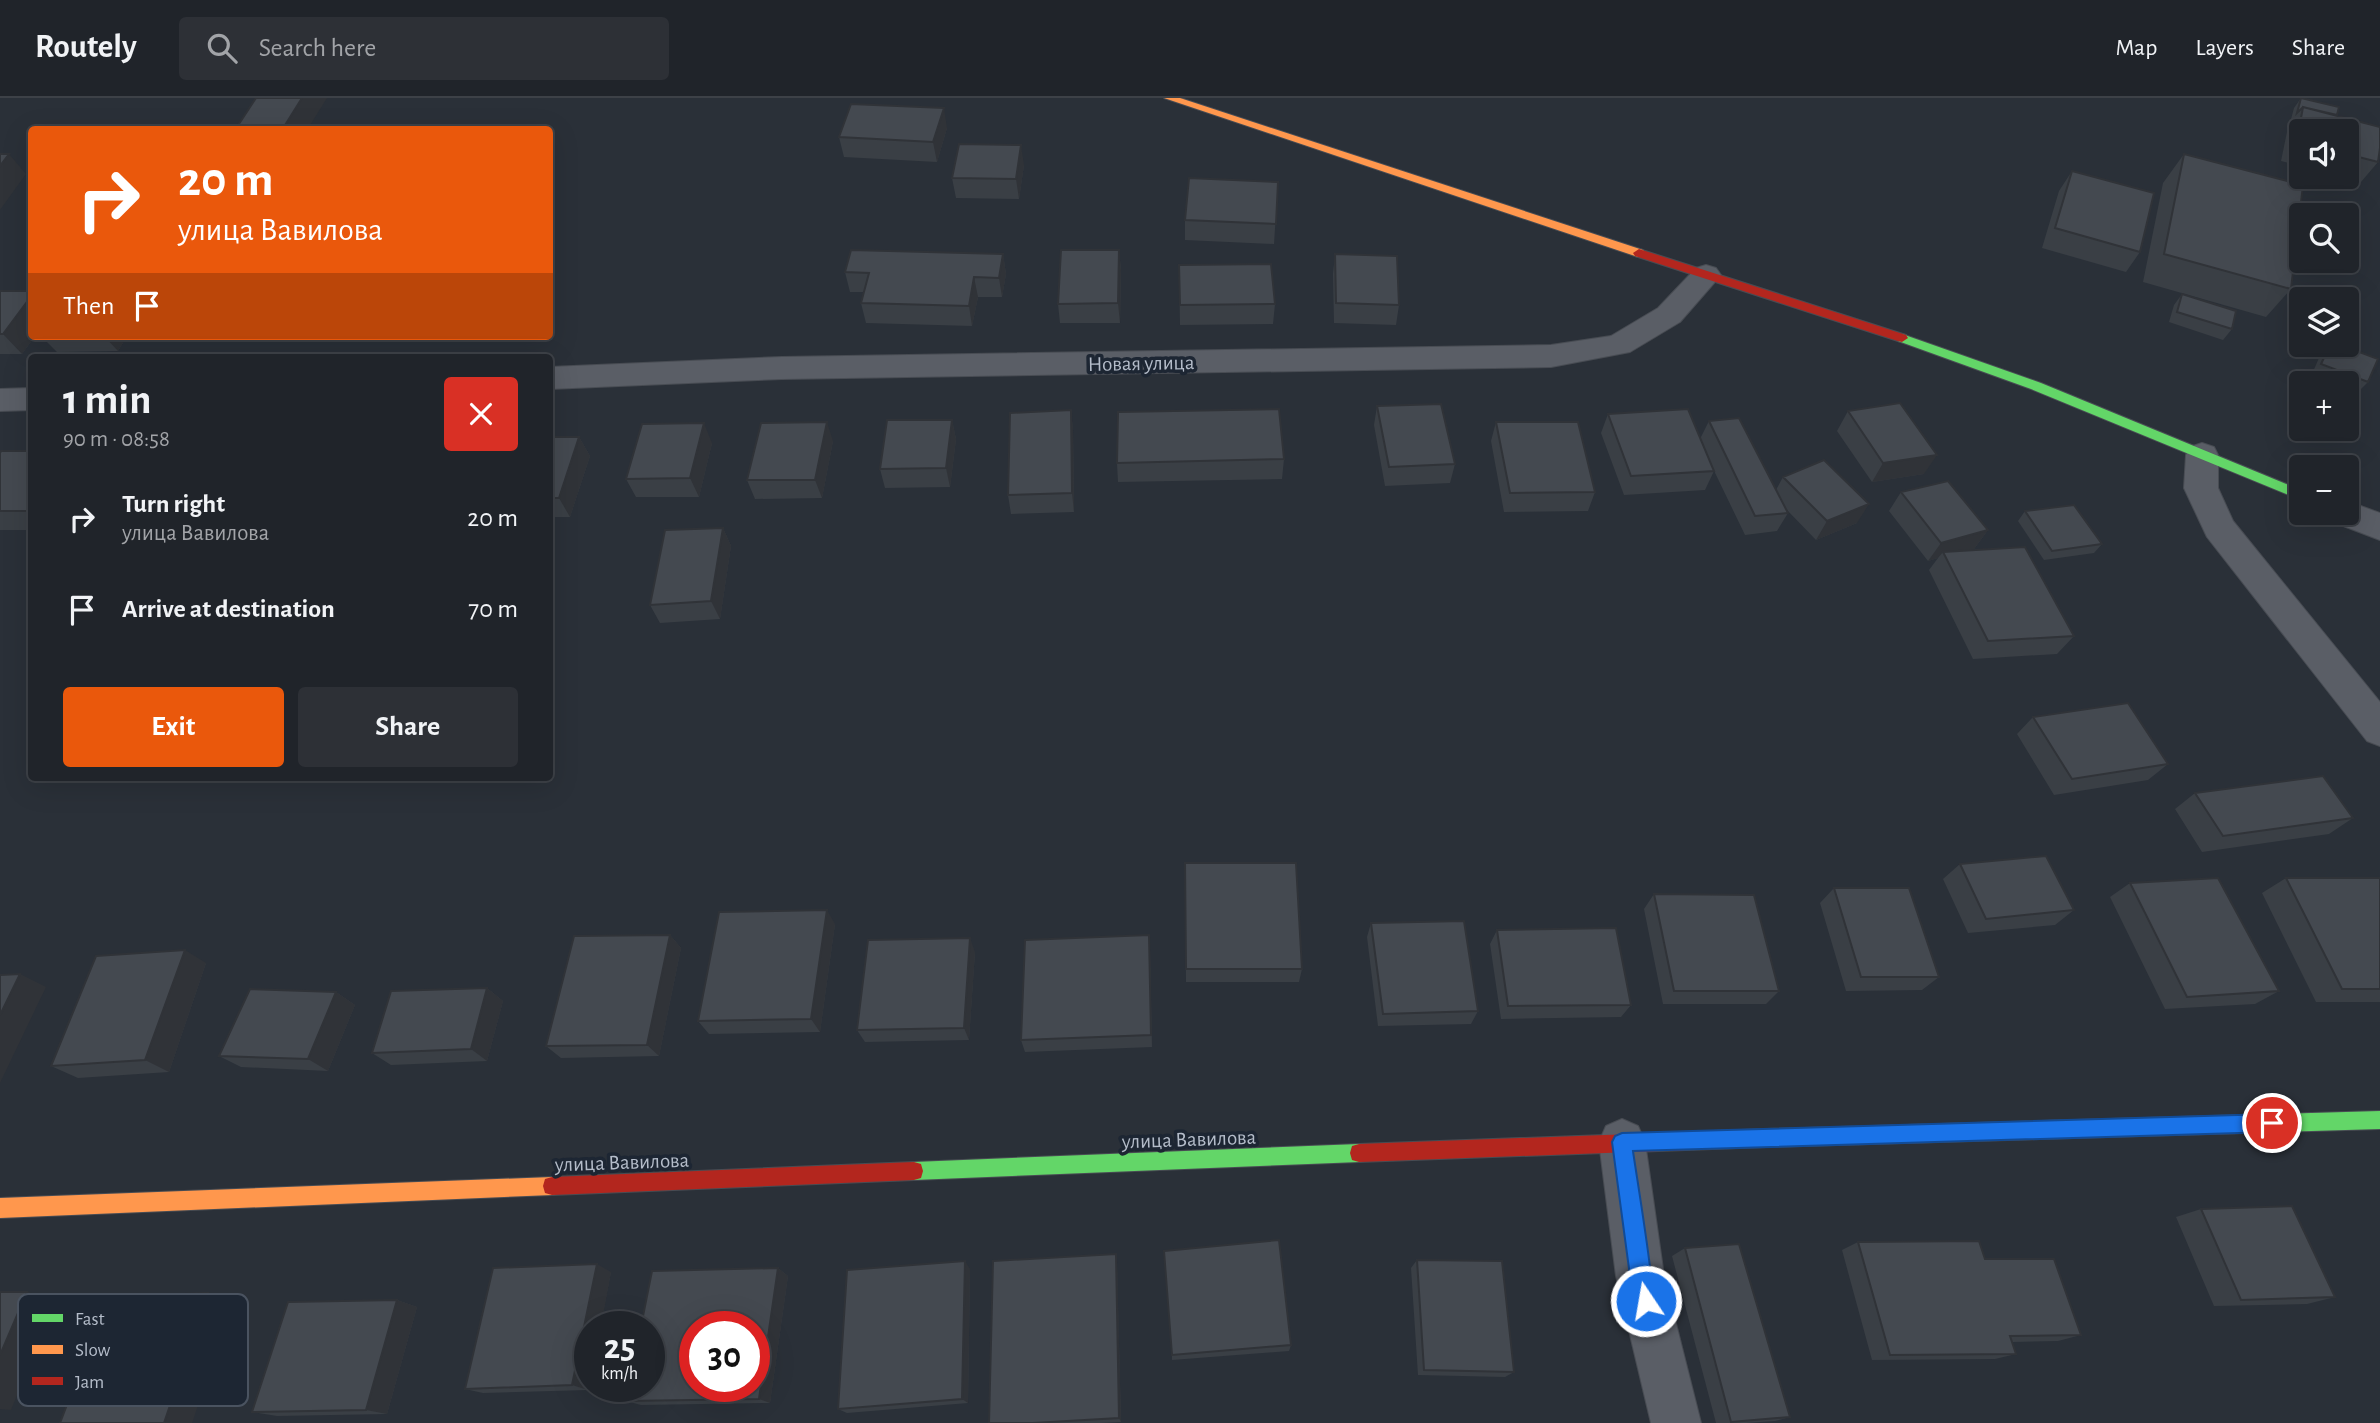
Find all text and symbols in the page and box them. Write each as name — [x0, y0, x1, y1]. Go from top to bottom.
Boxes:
search box — [179, 17, 669, 80]
icon: search — [203, 29, 241, 67]
text: Routely — [35, 31, 137, 64]
text: Search here — [259, 35, 376, 61]
text: Map — [2115, 36, 2157, 60]
text: Layers — [2195, 36, 2254, 60]
text: Share — [2292, 36, 2345, 60]
map controls — [2289, 119, 2359, 525]
button: sound — [2289, 119, 2359, 189]
icon: right — [63, 154, 154, 245]
text: 20 m — [178, 156, 274, 205]
button: search — [2289, 203, 2359, 273]
text: улица Вавилова — [178, 214, 383, 246]
icon: arrive — [128, 287, 166, 325]
button: layers — [2289, 287, 2359, 357]
text: Then — [63, 293, 114, 319]
street label: Новая улица — [1087, 352, 1195, 375]
button: + — [2289, 371, 2359, 441]
button: close — [444, 377, 518, 451]
text: 1 min — [63, 379, 152, 421]
text: 90 m · 08:58 — [63, 428, 170, 451]
button: − — [2289, 455, 2359, 525]
text: Turn right — [122, 491, 225, 517]
icon: right — [63, 500, 101, 538]
text: 20 m — [467, 505, 518, 531]
text: улица Вавилова — [122, 522, 269, 545]
icon: arrive — [63, 591, 101, 629]
text: Arrive at destination — [122, 596, 335, 622]
text: 70 m — [468, 596, 518, 622]
button: Exit — [63, 687, 284, 767]
button: Share — [298, 687, 518, 767]
pin — [2242, 1093, 2302, 1153]
icon: arrive — [2253, 1104, 2291, 1142]
street label: улица Вавилова — [1120, 1127, 1257, 1152]
street label: улица Вавилова — [553, 1150, 690, 1175]
position arrow — [1609, 1264, 1683, 1338]
legend — [18, 1294, 248, 1406]
text: Fast — [75, 1310, 105, 1329]
speed limit sign: 30 — [679, 1311, 770, 1402]
text: 25 — [604, 1330, 635, 1365]
text: Slow — [75, 1341, 111, 1360]
text: km/h — [601, 1365, 638, 1383]
text: Jam — [75, 1373, 104, 1392]

